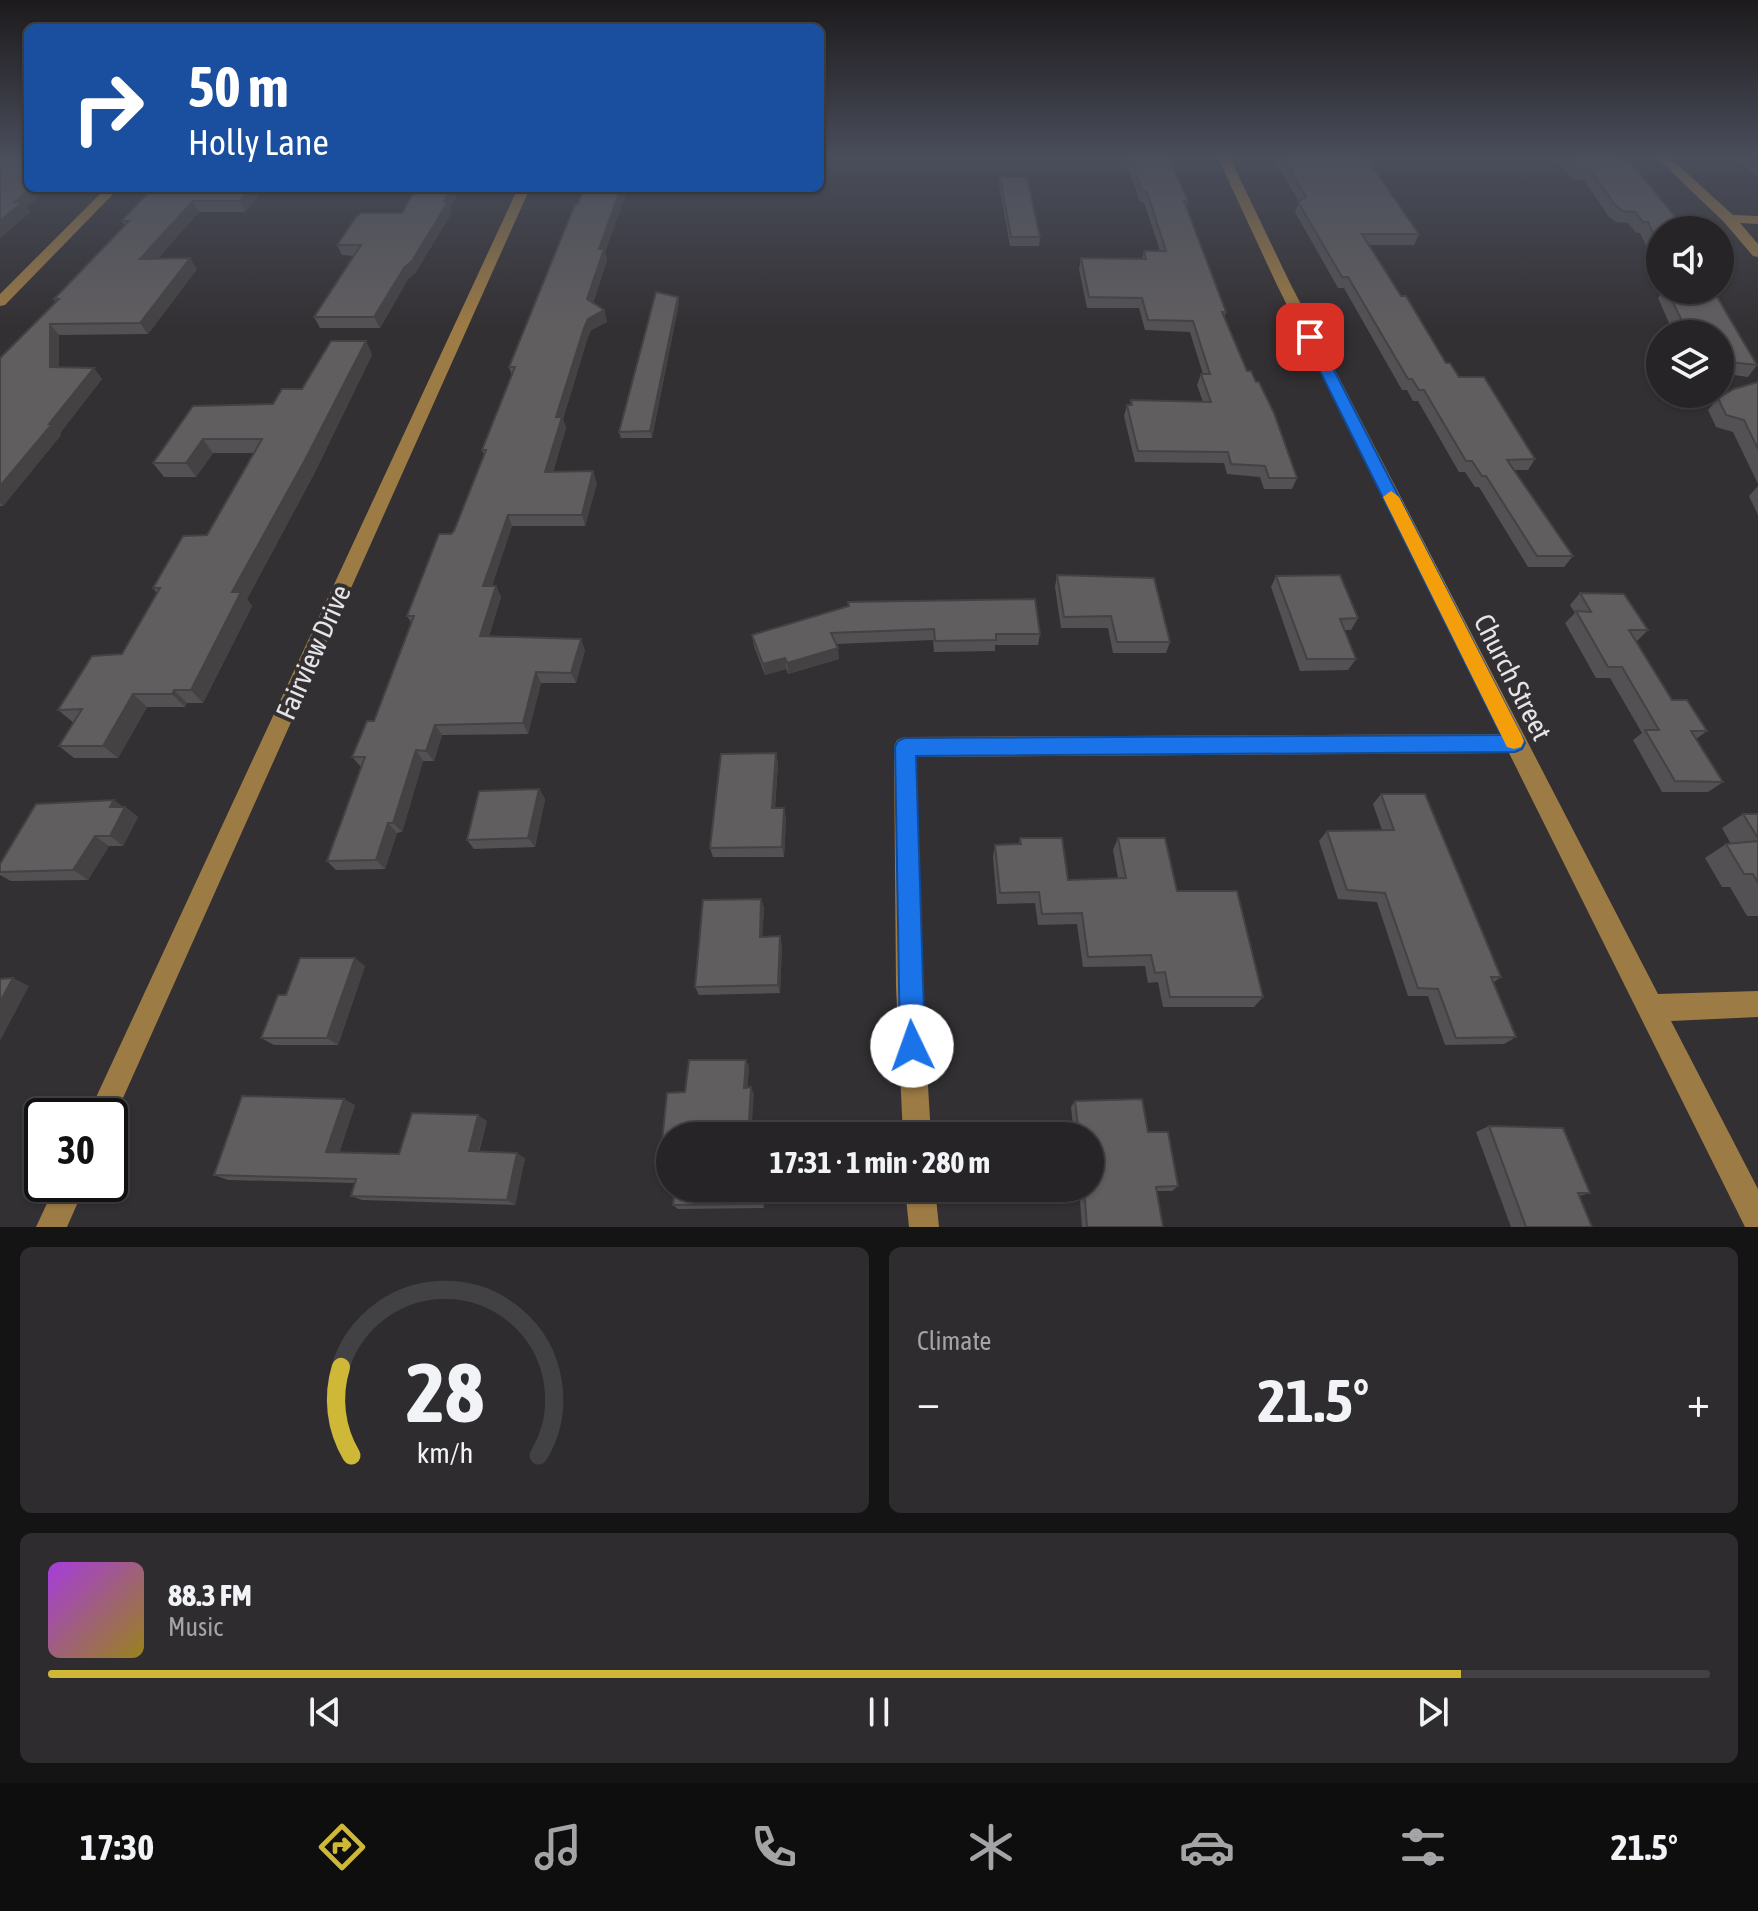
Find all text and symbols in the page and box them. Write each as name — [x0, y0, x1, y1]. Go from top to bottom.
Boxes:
text: 50 m — [188, 55, 289, 119]
icon: right — [56, 56, 160, 160]
text: Holly Lane — [188, 121, 329, 163]
map controls — [1646, 216, 1734, 408]
button: sound — [1646, 216, 1734, 304]
pin — [1276, 303, 1344, 371]
icon: arrive — [1288, 315, 1332, 359]
button: layers — [1646, 320, 1734, 408]
street label: Fairview Drive — [269, 580, 357, 724]
street label: Church Street — [1468, 609, 1558, 745]
position arrow — [870, 1004, 954, 1088]
speed limit sign: 30 — [24, 1098, 128, 1202]
text: 17:31 · 1 min · 280 m — [770, 1145, 990, 1179]
text: Climate — [917, 1326, 991, 1356]
text: 28 — [405, 1344, 484, 1440]
text: 21.5° — [1258, 1366, 1369, 1435]
text: − — [917, 1376, 940, 1426]
text: + — [1687, 1376, 1710, 1426]
text: km/h — [416, 1436, 473, 1469]
text: 88.3 FM — [168, 1578, 252, 1612]
text: Music — [168, 1612, 223, 1642]
icon: previous — [303, 1690, 347, 1734]
icon: pause — [857, 1690, 901, 1734]
icon: next — [1411, 1690, 1455, 1734]
icon: directions — [314, 1819, 370, 1875]
icon: music — [530, 1819, 586, 1875]
icon: phone — [746, 1819, 802, 1875]
icon: climate — [963, 1819, 1019, 1875]
icon: car — [1179, 1819, 1235, 1875]
icon: filters — [1395, 1819, 1451, 1875]
text: 17:30 — [80, 1826, 154, 1868]
text: 21.5° — [1611, 1826, 1678, 1868]

